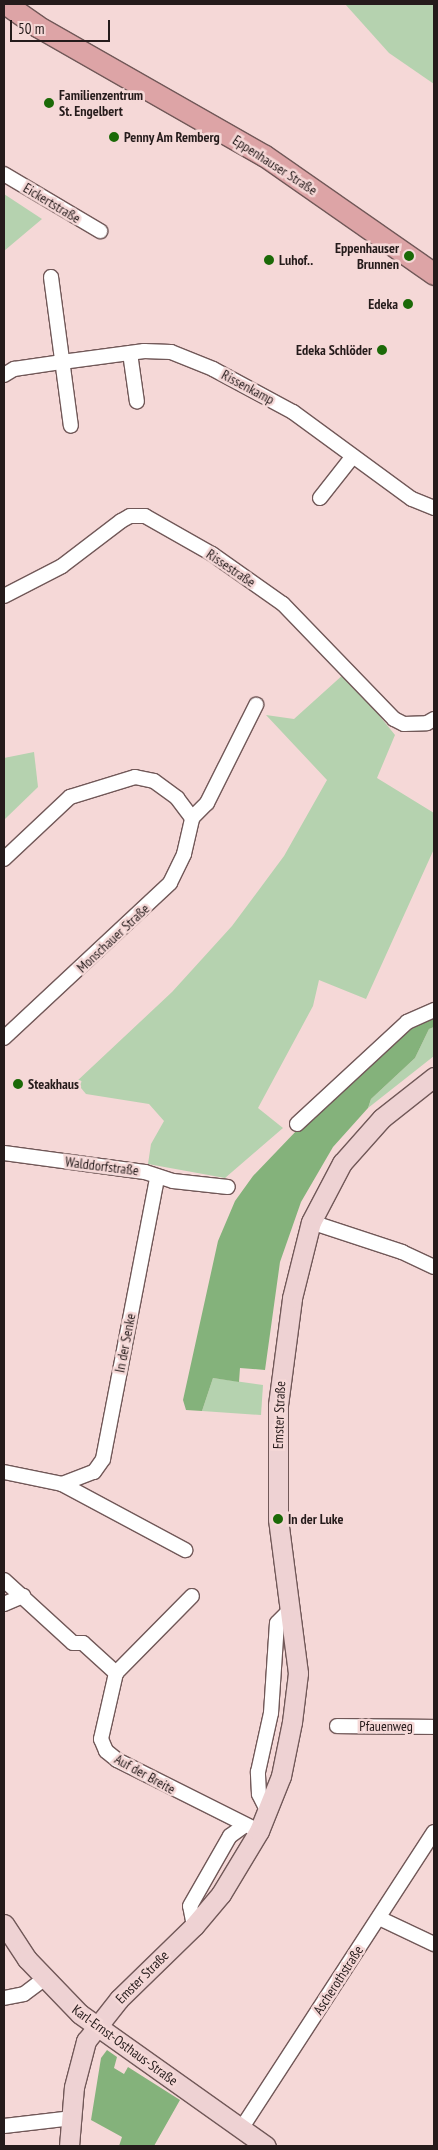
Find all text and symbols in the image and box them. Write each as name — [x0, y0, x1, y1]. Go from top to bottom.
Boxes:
scale bar — [12, 10, 112, 42]
text: 50 m — [18, 19, 44, 38]
place label: Familienzentrum St. Engelbert — [59, 87, 143, 120]
marker: Familienzentrum St. Engelbert — [43, 97, 55, 109]
place label: Penny Am Remberg — [124, 129, 221, 145]
marker: Penny Am Remberg — [108, 131, 120, 143]
street label: Eppenhauser Straße — [230, 131, 320, 199]
street label: Eickertstraße — [20, 179, 84, 227]
place label: Eppenhauser Brunnen — [335, 240, 399, 272]
marker: Eppenhauser Brunnen — [403, 250, 415, 262]
place label: Luhof.. — [279, 252, 313, 268]
marker: Luhof.. — [263, 254, 275, 266]
place label: Edeka — [368, 296, 398, 312]
marker: Edeka — [402, 298, 414, 310]
place label: Edeka Schlöder — [296, 342, 372, 358]
marker: Edeka Schlöder — [376, 344, 388, 356]
street label: Rissenkamp — [219, 366, 277, 408]
street label: Rissestraße — [203, 545, 259, 591]
street label: Monschauer Straße — [73, 900, 153, 976]
place label: Steakhaus — [28, 1076, 79, 1092]
marker: Steakhaus — [12, 1078, 24, 1090]
street label: Walddorfstraße — [64, 1153, 140, 1179]
street label: In der Senke — [111, 1312, 139, 1374]
street label: Emster Straße — [269, 1381, 289, 1449]
place label: In der Luke — [288, 1511, 343, 1527]
marker: In der Luke — [272, 1513, 284, 1525]
street label: Pfauenweg — [359, 1718, 413, 1734]
street label: Auf der Breite — [112, 1750, 178, 1798]
street label: Ascherothstraße — [309, 1942, 367, 2018]
street label: Emster Straße — [112, 1947, 172, 2007]
street label: Karl-Ernst-Osthaus-Straße — [69, 2001, 181, 2089]

